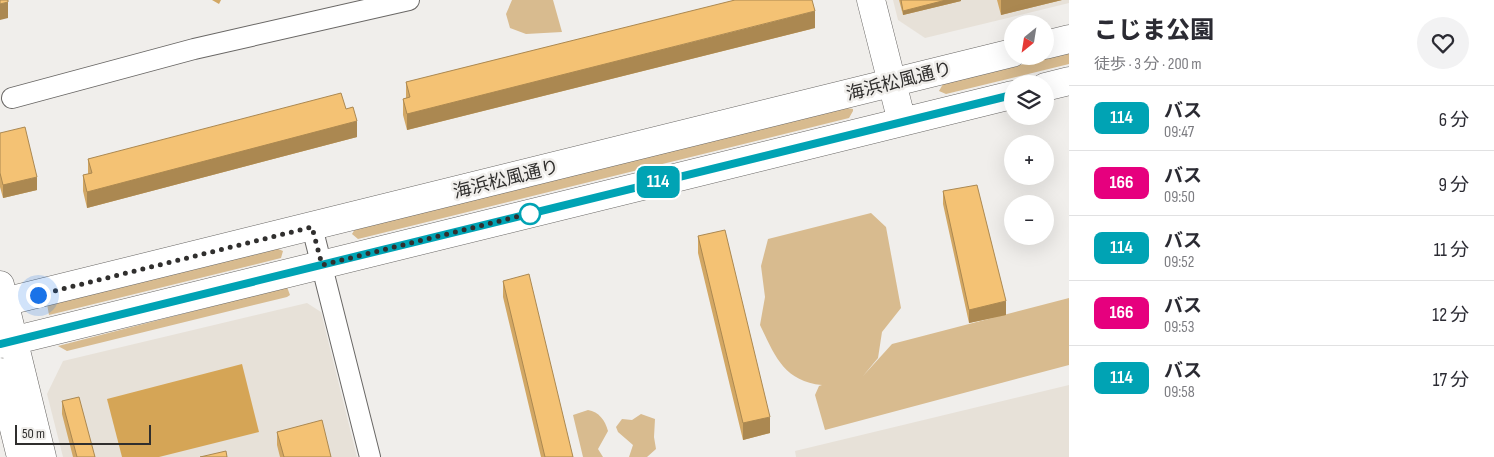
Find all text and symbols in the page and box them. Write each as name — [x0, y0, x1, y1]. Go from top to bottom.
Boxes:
north arrow — [1004, 15, 1054, 65]
map controls — [1004, 15, 1054, 245]
text: こじま公園 — [1094, 16, 1214, 45]
button: heart — [1417, 17, 1469, 69]
text: 徒歩 · 3 分 · 200 m — [1094, 55, 1201, 74]
street label: 海浜松風通り — [844, 58, 954, 105]
button: layers — [1004, 75, 1054, 125]
text: バス — [1164, 100, 1202, 123]
text: 114 — [1110, 107, 1133, 128]
text: 6 分 — [1439, 109, 1469, 132]
text: 09:47 — [1164, 123, 1194, 142]
button: + — [1004, 135, 1054, 185]
street label: 海浜松風通り — [451, 156, 561, 203]
text: バス — [1164, 165, 1202, 188]
line badge: 114 — [629, 166, 687, 198]
text: 114 — [647, 171, 669, 192]
text: 166 — [1109, 172, 1134, 193]
text: 9 分 — [1439, 174, 1469, 197]
text: 09:50 — [1164, 188, 1195, 207]
button: − — [1004, 195, 1054, 245]
unlabelled marker — [519, 203, 541, 225]
text: バス — [1164, 230, 1202, 253]
text: 114 — [1110, 237, 1133, 258]
text: 11 分 — [1434, 239, 1469, 262]
text: 09:52 — [1164, 253, 1194, 272]
your location — [26, 283, 51, 308]
text: バス — [1164, 295, 1202, 318]
text: 166 — [1109, 302, 1134, 323]
text: 12 分 — [1432, 304, 1469, 327]
text: 09:53 — [1164, 318, 1194, 337]
text: バス — [1164, 360, 1202, 383]
text: 114 — [1110, 367, 1133, 388]
text: 17 分 — [1433, 369, 1469, 392]
text: 09:58 — [1164, 383, 1195, 402]
scale bar — [15, 422, 151, 445]
text: 50 m — [22, 425, 45, 442]

